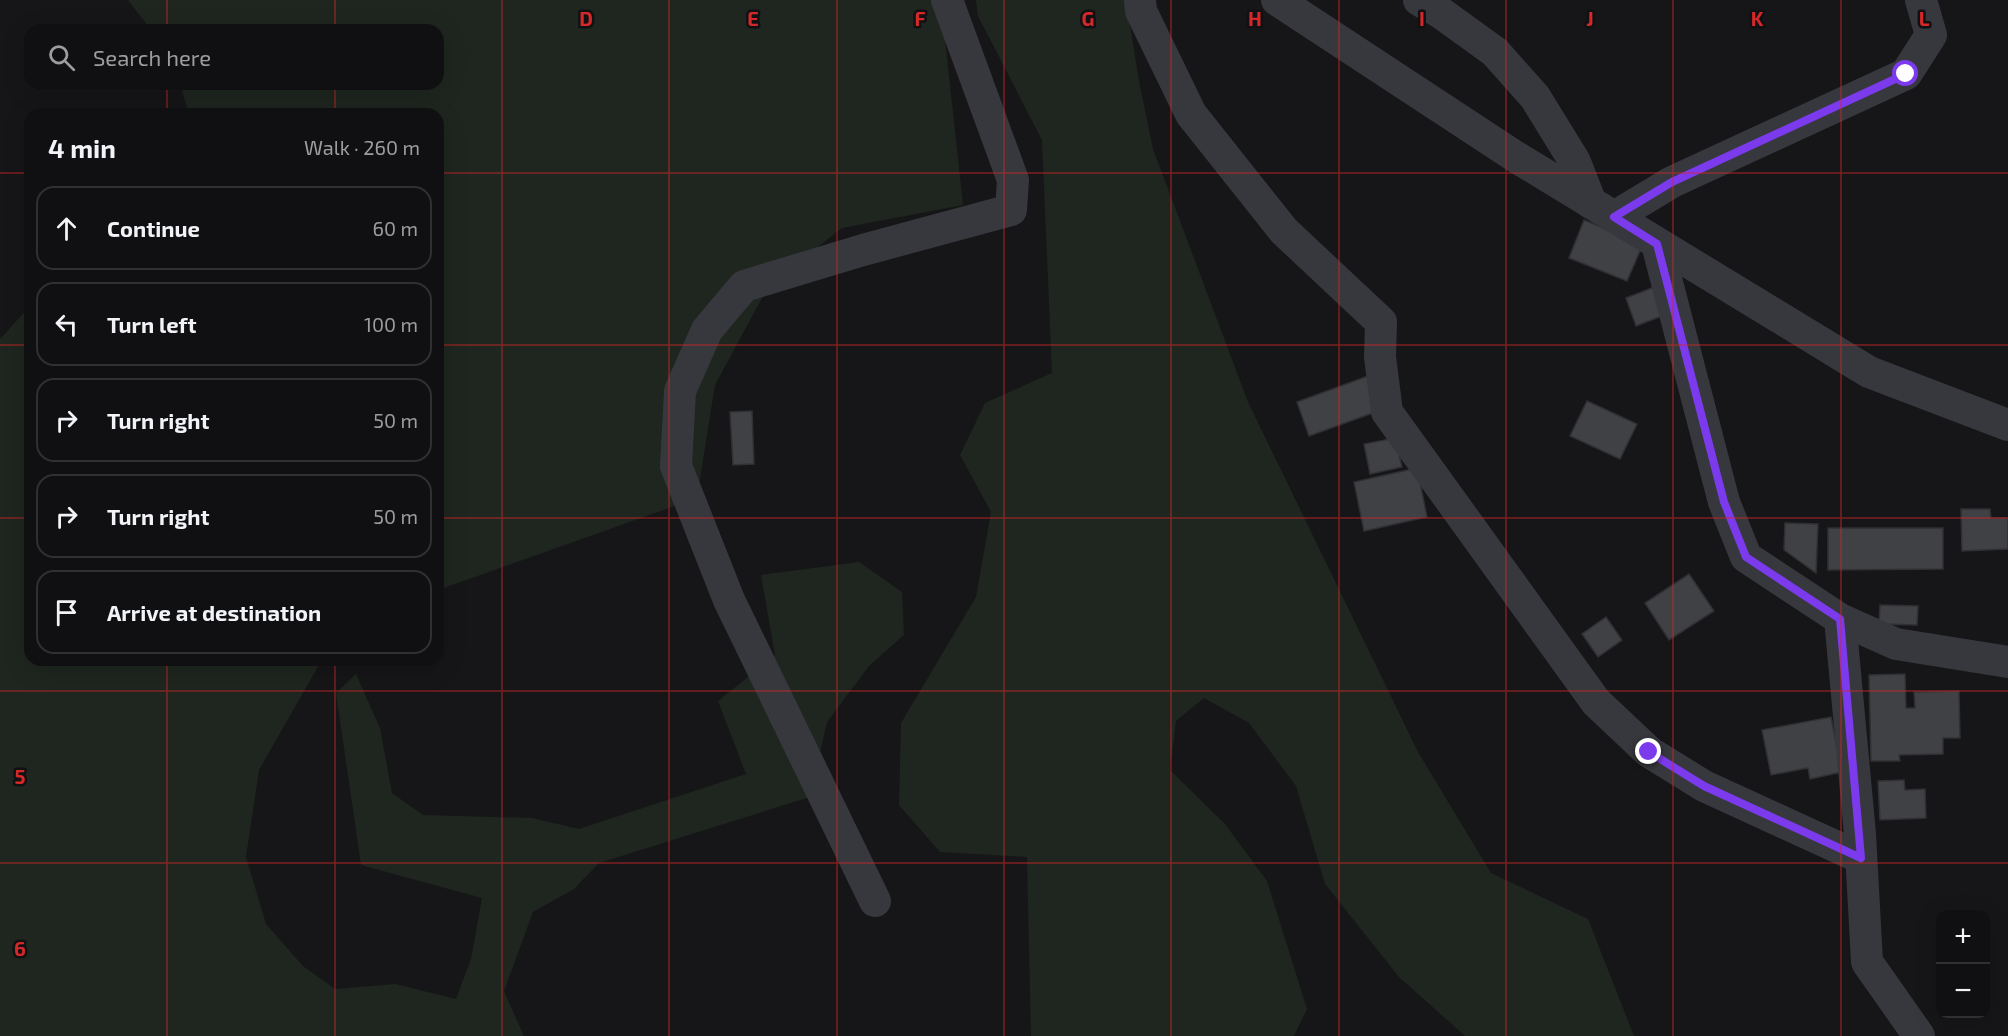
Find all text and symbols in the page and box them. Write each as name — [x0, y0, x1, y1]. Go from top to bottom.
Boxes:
text: D — [579, 6, 593, 30]
text: E — [747, 6, 759, 30]
text: F — [914, 6, 926, 30]
text: G — [1082, 6, 1094, 30]
text: H — [1248, 6, 1262, 30]
text: I — [1419, 6, 1425, 30]
text: J — [1586, 6, 1594, 30]
text: K — [1751, 6, 1764, 30]
text: L — [1919, 6, 1930, 30]
search box — [24, 24, 444, 90]
icon: search — [45, 41, 78, 74]
text: Search here — [93, 44, 211, 70]
route start — [1892, 60, 1918, 86]
text: 4 min — [48, 132, 116, 163]
text: Walk · 260 m — [304, 135, 420, 159]
icon: ahead — [50, 212, 83, 245]
text: Continue — [107, 215, 200, 241]
text: 60 m — [373, 216, 418, 240]
icon: left — [50, 308, 83, 341]
text: Turn left — [107, 311, 196, 337]
text: 100 m — [364, 312, 418, 336]
icon: right — [50, 404, 83, 437]
text: Turn right — [107, 407, 209, 433]
text: 50 m — [373, 408, 418, 432]
icon: right — [50, 500, 83, 533]
text: Turn right — [107, 503, 209, 529]
text: 50 m — [373, 504, 418, 528]
icon: arrive — [50, 596, 83, 629]
text: Arrive at destination — [107, 599, 321, 625]
route end — [1635, 738, 1661, 764]
text: 5 — [14, 764, 26, 788]
map controls — [1936, 910, 1990, 1018]
button: + — [1936, 910, 1990, 964]
text: 6 — [14, 936, 26, 960]
button: − — [1936, 964, 1990, 1018]

